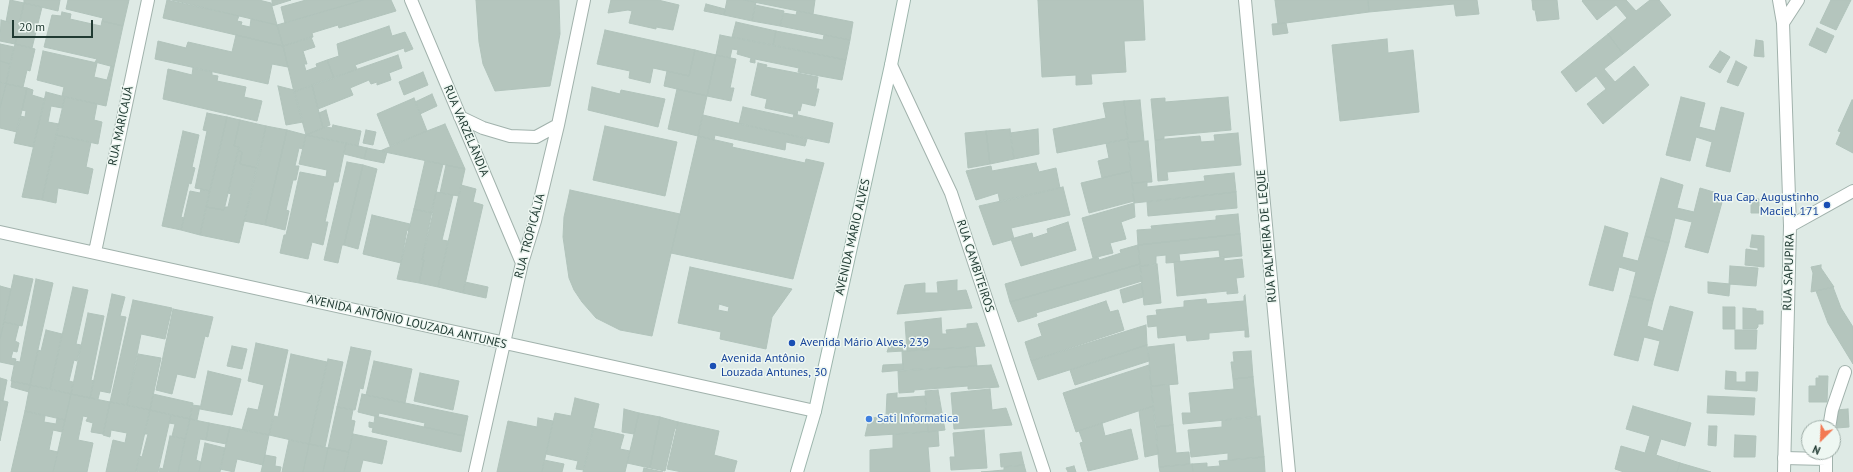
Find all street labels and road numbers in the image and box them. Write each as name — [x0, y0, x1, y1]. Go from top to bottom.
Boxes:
street label: RUA VARZELÂNDIA — [440, 83, 492, 179]
street label: RUA MARICAUÁ — [106, 85, 136, 167]
street label: RUA PALMEIRA DE LEQUE — [1254, 169, 1280, 303]
street label: AVENIDA MÁRIO ALVES — [833, 177, 873, 297]
street label: RUA TROPICÁLIA — [512, 192, 548, 280]
street label: RUA CAMBITEIROS — [953, 218, 997, 314]
street label: RUA SAPUPIRA — [1780, 233, 1798, 311]
street label: AVENIDA ANTÔNIO LOUZADA ANTUNES — [306, 292, 508, 352]

